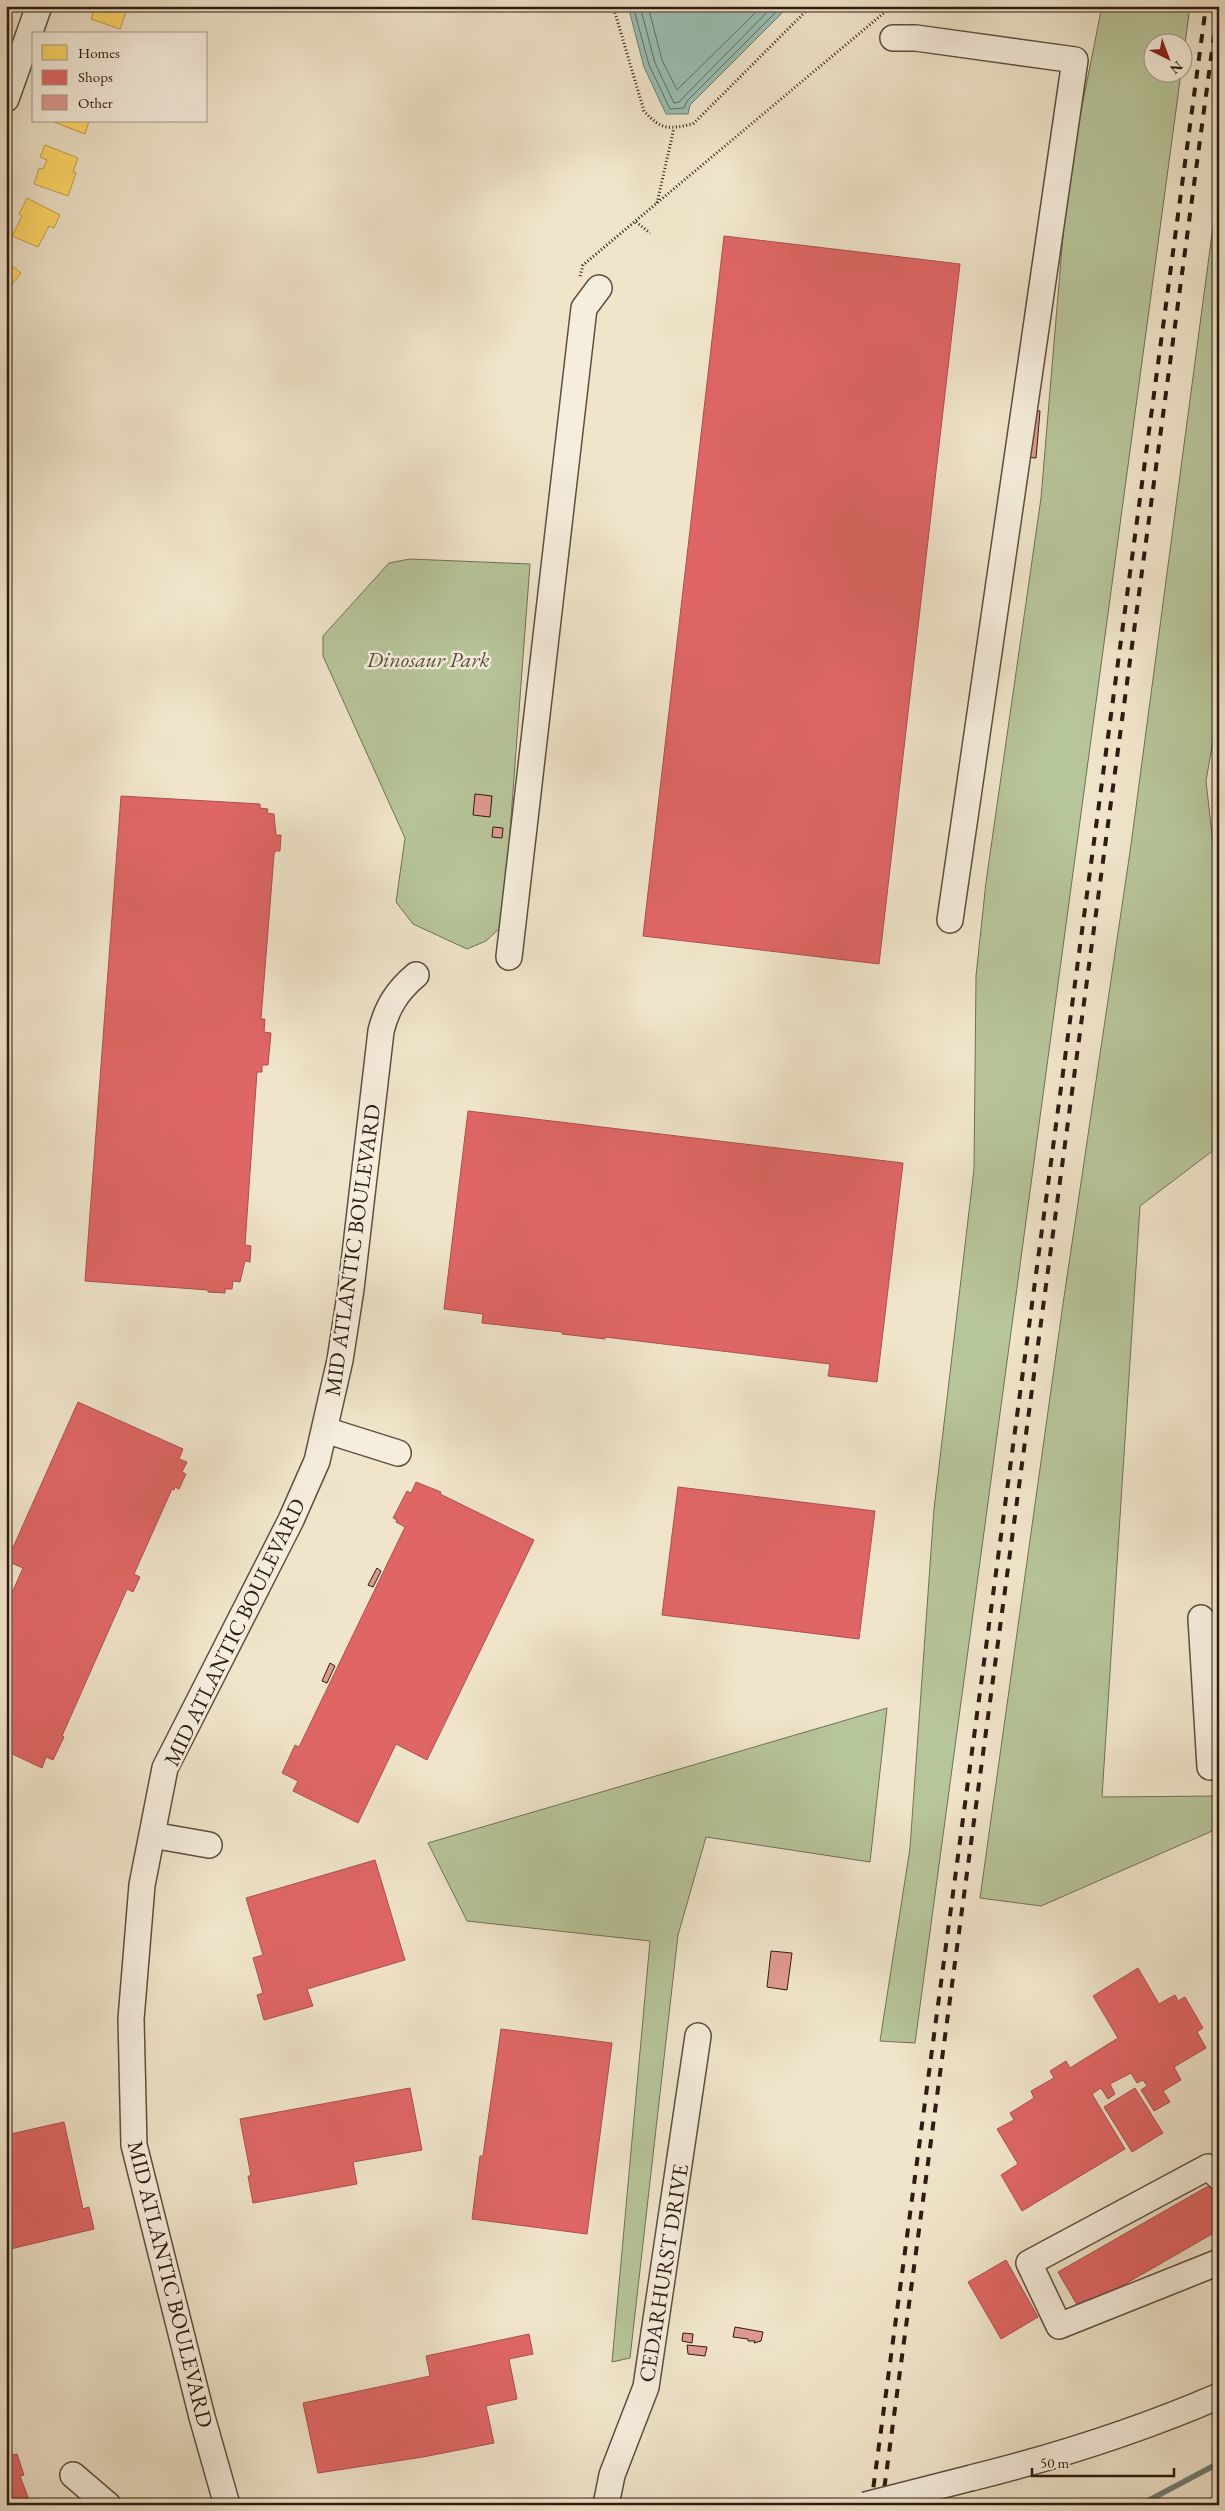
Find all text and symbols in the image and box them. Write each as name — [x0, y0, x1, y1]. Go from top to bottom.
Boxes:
legend — [32, 32, 208, 122]
north arrow — [1142, 32, 1192, 82]
text: Homes — [78, 43, 120, 62]
text: N — [1166, 57, 1187, 79]
text: Shops — [78, 67, 113, 86]
text: Other — [78, 93, 113, 112]
park label: Dinosaur Park — [366, 645, 489, 674]
street label: MID ATLANTIC BOULEVARD — [318, 1102, 387, 1398]
street label: MID ATLANTIC BOULEVARD — [157, 1494, 312, 1771]
street label: MID ATLANTIC BOULEVARD — [121, 2138, 220, 2431]
street label: CEDARHURST DRIVE — [632, 2162, 695, 2384]
scale bar — [1032, 2446, 1175, 2478]
text: 50 m — [1040, 2453, 1069, 2472]

